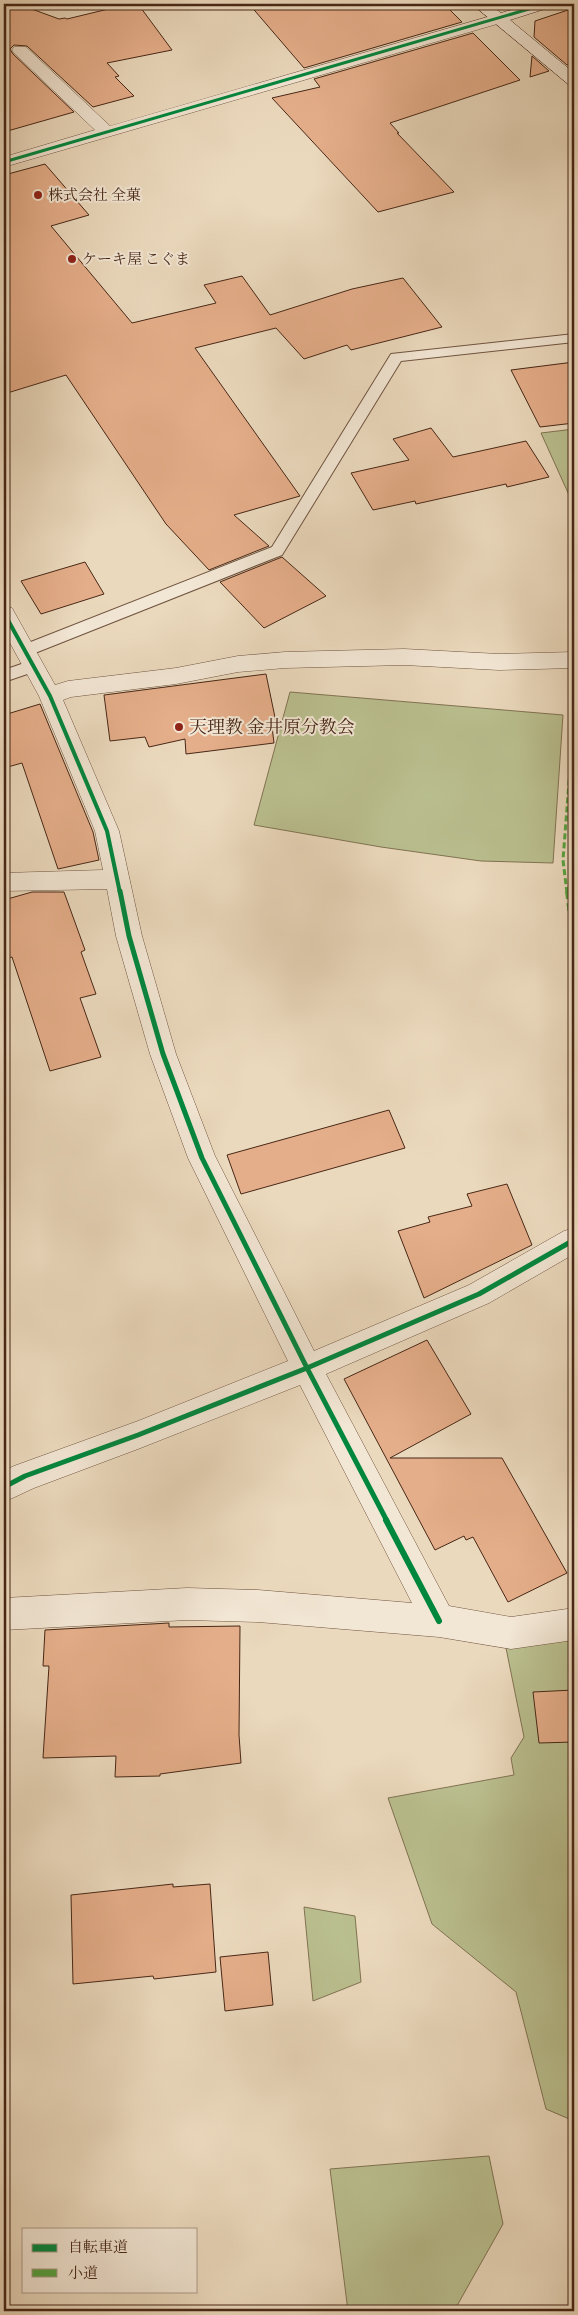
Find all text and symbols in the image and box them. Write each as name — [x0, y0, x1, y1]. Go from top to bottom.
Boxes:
place label: 株式会社 全菓 — [48, 186, 141, 205]
marker: 株式会社 全菓 — [32, 189, 44, 201]
place label: ケーキ屋 こぐま — [82, 250, 190, 269]
marker: ケーキ屋 こぐま — [66, 253, 78, 265]
place label: 天理教 金井原分教会 — [189, 716, 355, 739]
marker: 天理教 金井原分教会 — [173, 721, 185, 733]
legend — [22, 2228, 198, 2292]
text: 自転車道 — [68, 2238, 128, 2257]
text: 小道 — [68, 2264, 98, 2283]

